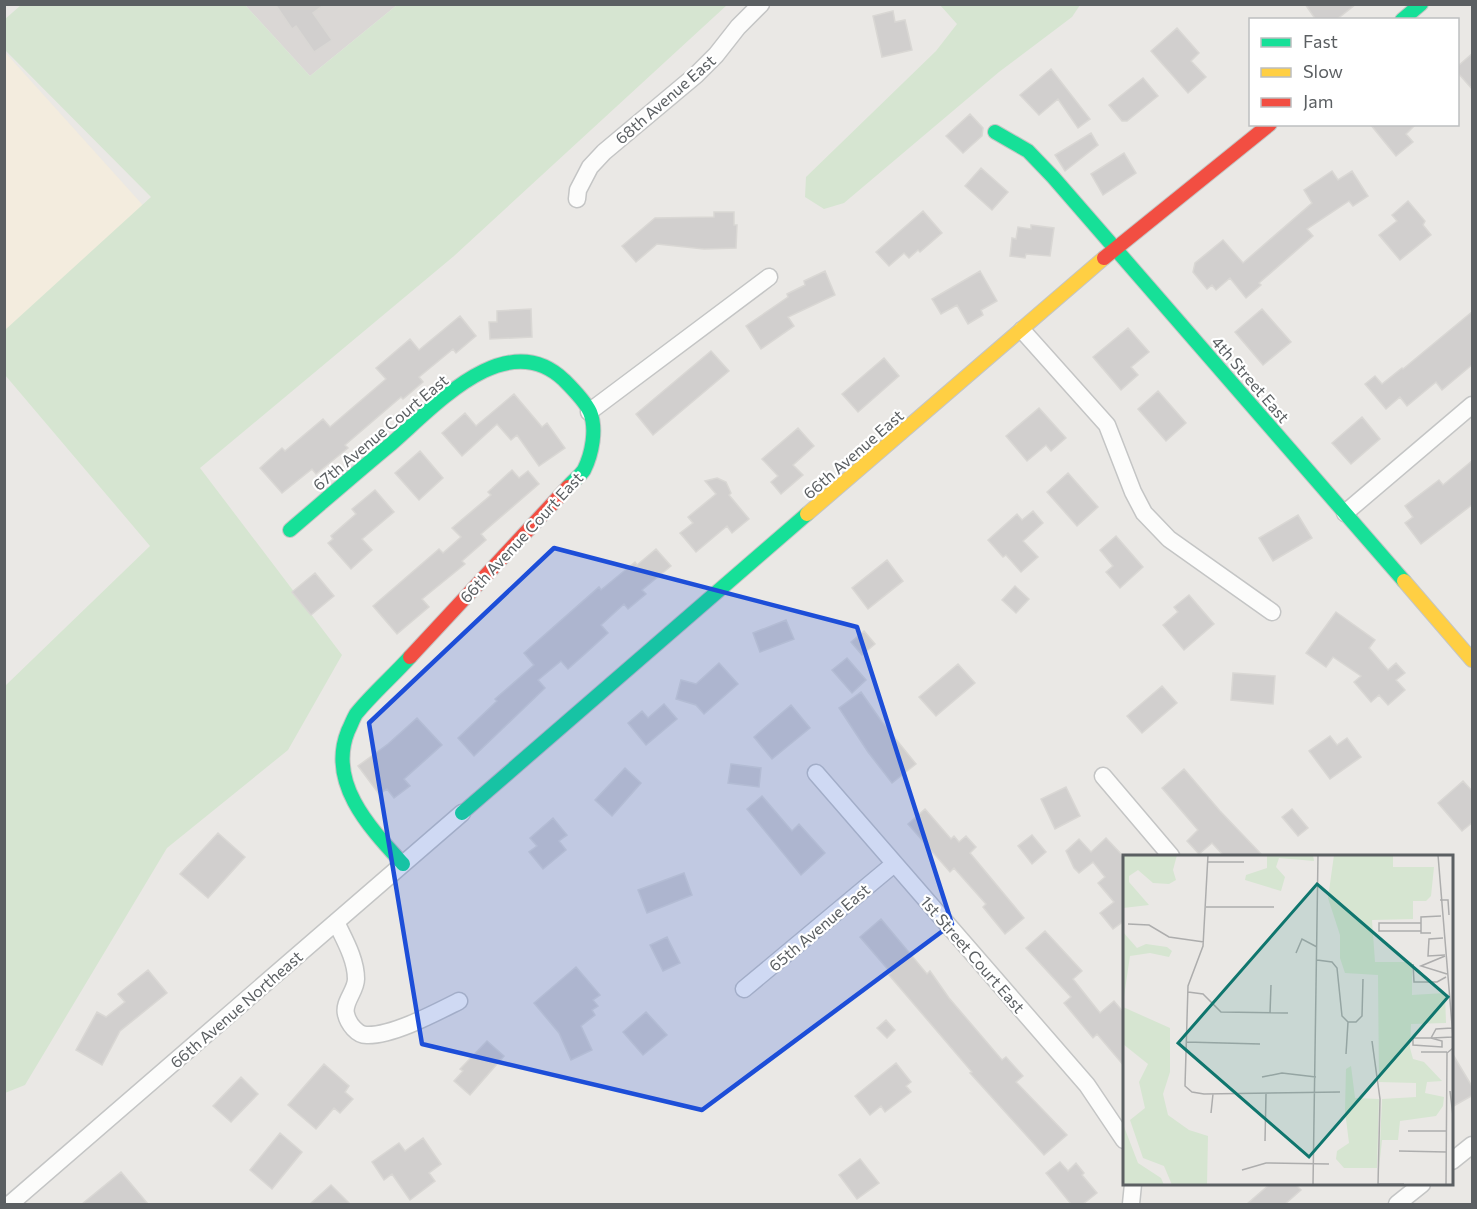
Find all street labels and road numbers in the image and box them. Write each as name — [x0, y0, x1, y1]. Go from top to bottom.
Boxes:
street label: 68th Avenue East — [611, 50, 719, 148]
street label: 4th Street East — [1208, 332, 1294, 426]
street label: 67th Avenue Court East — [309, 370, 452, 494]
street label: 66th Avenue East — [799, 405, 907, 503]
street label: 66th Avenue Court East — [455, 467, 587, 606]
street label: 65th Avenue East — [765, 879, 874, 975]
street label: 1st Street Court East — [917, 891, 1029, 1017]
street label: 66th Avenue Northeast — [166, 946, 306, 1072]

